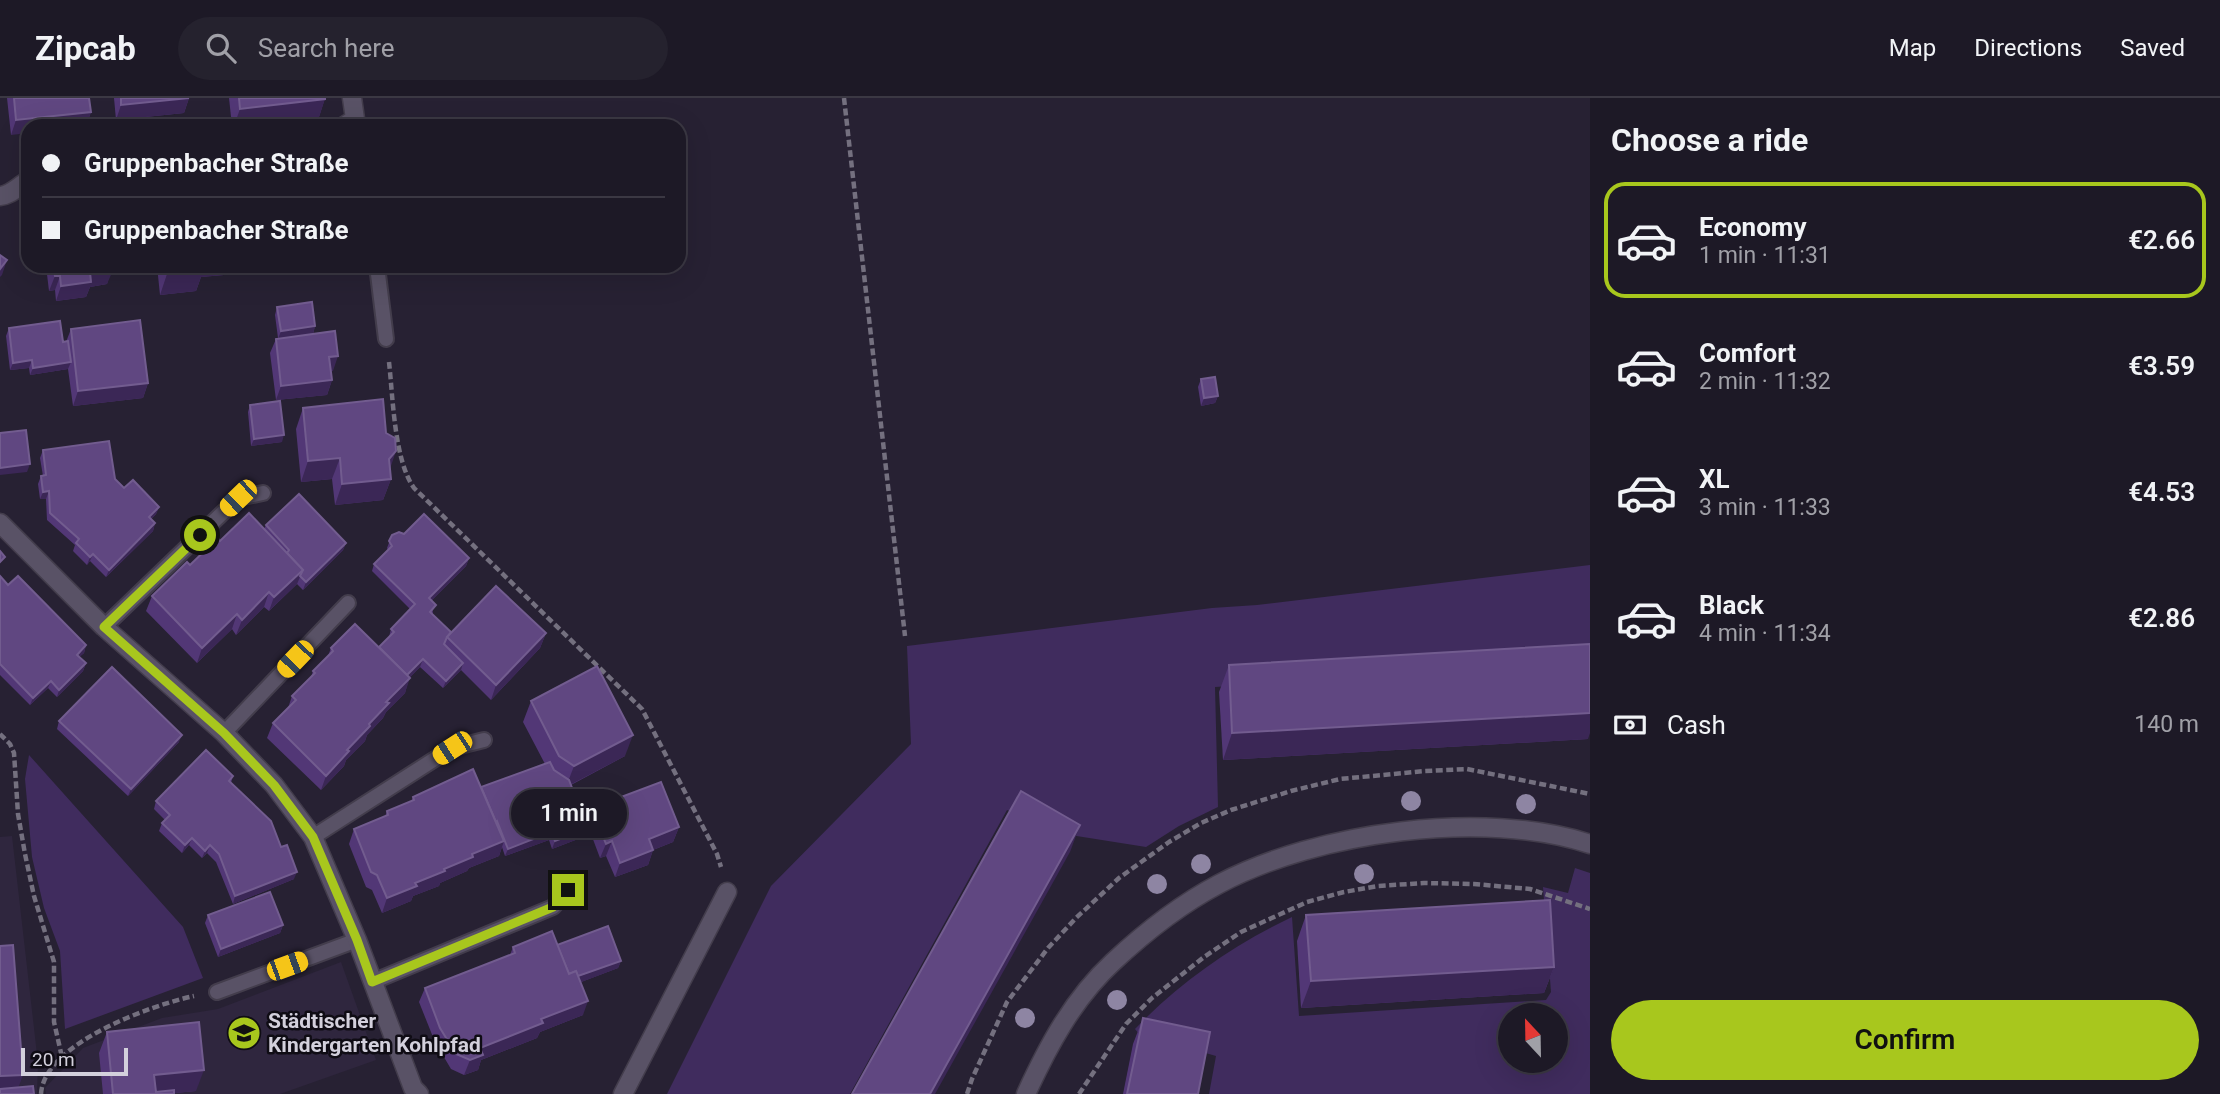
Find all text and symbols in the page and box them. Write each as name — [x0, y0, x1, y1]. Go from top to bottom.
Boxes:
search box — [178, 17, 668, 80]
text: Zipcab — [35, 29, 136, 68]
icon: search — [202, 29, 240, 67]
text: Search here — [258, 33, 395, 63]
text: Map — [1889, 34, 1936, 62]
text: Directions — [1974, 34, 2082, 62]
text: Saved — [2120, 34, 2185, 62]
text: Choose a ride — [1611, 121, 1808, 159]
text: Gruppenbacher Straße — [84, 148, 349, 178]
icon: car — [1615, 209, 1678, 272]
text: Economy — [1699, 212, 1806, 242]
text: Gruppenbacher Straße — [84, 215, 349, 245]
text: €2.66 — [2128, 225, 2195, 255]
text: 1 min · 11:31 — [1699, 242, 1831, 269]
icon: car — [1615, 335, 1678, 398]
text: Comfort — [1699, 338, 1796, 368]
text: €3.59 — [2128, 351, 2195, 381]
text: 2 min · 11:32 — [1699, 368, 1831, 395]
icon: car — [1615, 461, 1678, 524]
text: XL — [1699, 464, 1730, 494]
car — [216, 476, 261, 520]
text: €4.53 — [2128, 477, 2195, 507]
text: 3 min · 11:33 — [1699, 494, 1831, 521]
route start — [184, 519, 216, 551]
icon: car — [1615, 587, 1678, 650]
text: Black — [1699, 590, 1764, 620]
text: €2.86 — [2128, 603, 2195, 633]
text: 4 min · 11:34 — [1699, 620, 1831, 647]
car — [273, 637, 318, 681]
icon: cash — [1611, 706, 1649, 744]
text: Cash — [1667, 710, 1726, 740]
text: 140 m — [2134, 711, 2199, 738]
car — [429, 728, 476, 768]
callout: 1 min — [510, 788, 626, 838]
text: 1 min — [540, 800, 598, 827]
route end — [552, 874, 584, 906]
car — [264, 949, 311, 983]
button: Confirm — [1611, 1000, 2199, 1080]
north arrow — [1498, 1003, 1568, 1073]
map controls — [1498, 1003, 1568, 1073]
place label: Städtischer Kindergarten Kohlpfad — [268, 1009, 481, 1057]
school or university icon: Städtischer Kindergarten Kohlpfad — [225, 1014, 263, 1052]
scale bar — [21, 1045, 128, 1077]
text: 20 m — [32, 1048, 75, 1071]

